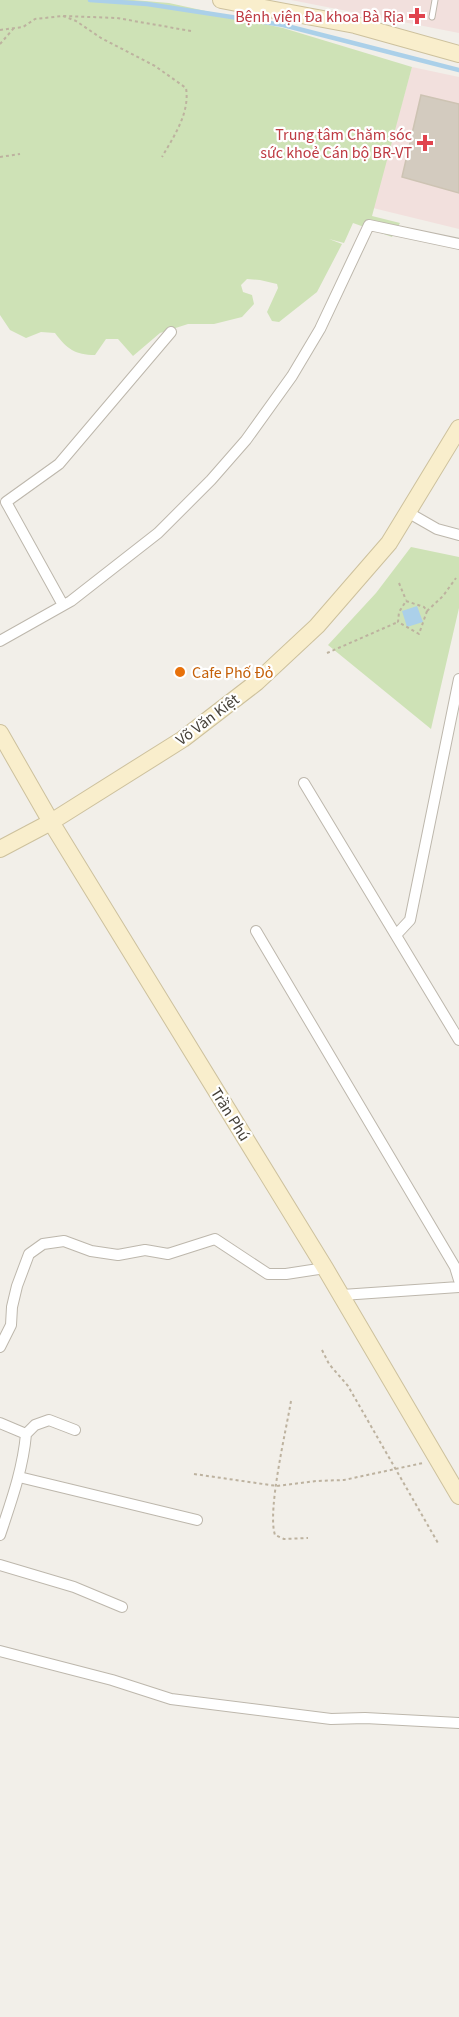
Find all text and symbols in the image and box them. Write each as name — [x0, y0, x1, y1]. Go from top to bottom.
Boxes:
place label: Bệnh viện Đa khoa Bà Rịa — [235, 6, 404, 28]
marker: Bệnh viện Đa khoa Bà Rịa — [408, 7, 426, 25]
place label: Trung tâm Chăm sóc sức khoẻ Cán bộ BR-VT — [260, 124, 412, 164]
marker: Trung tâm Chăm sóc sức khoẻ Cán bộ BR-VT — [416, 134, 434, 152]
place label: Cafe Phố Đỏ — [192, 662, 273, 684]
marker: Cafe Phố Đỏ — [173, 665, 187, 679]
street label: Võ Văn Kiệt — [171, 688, 244, 751]
street label: Trần Phú — [205, 1083, 255, 1146]

